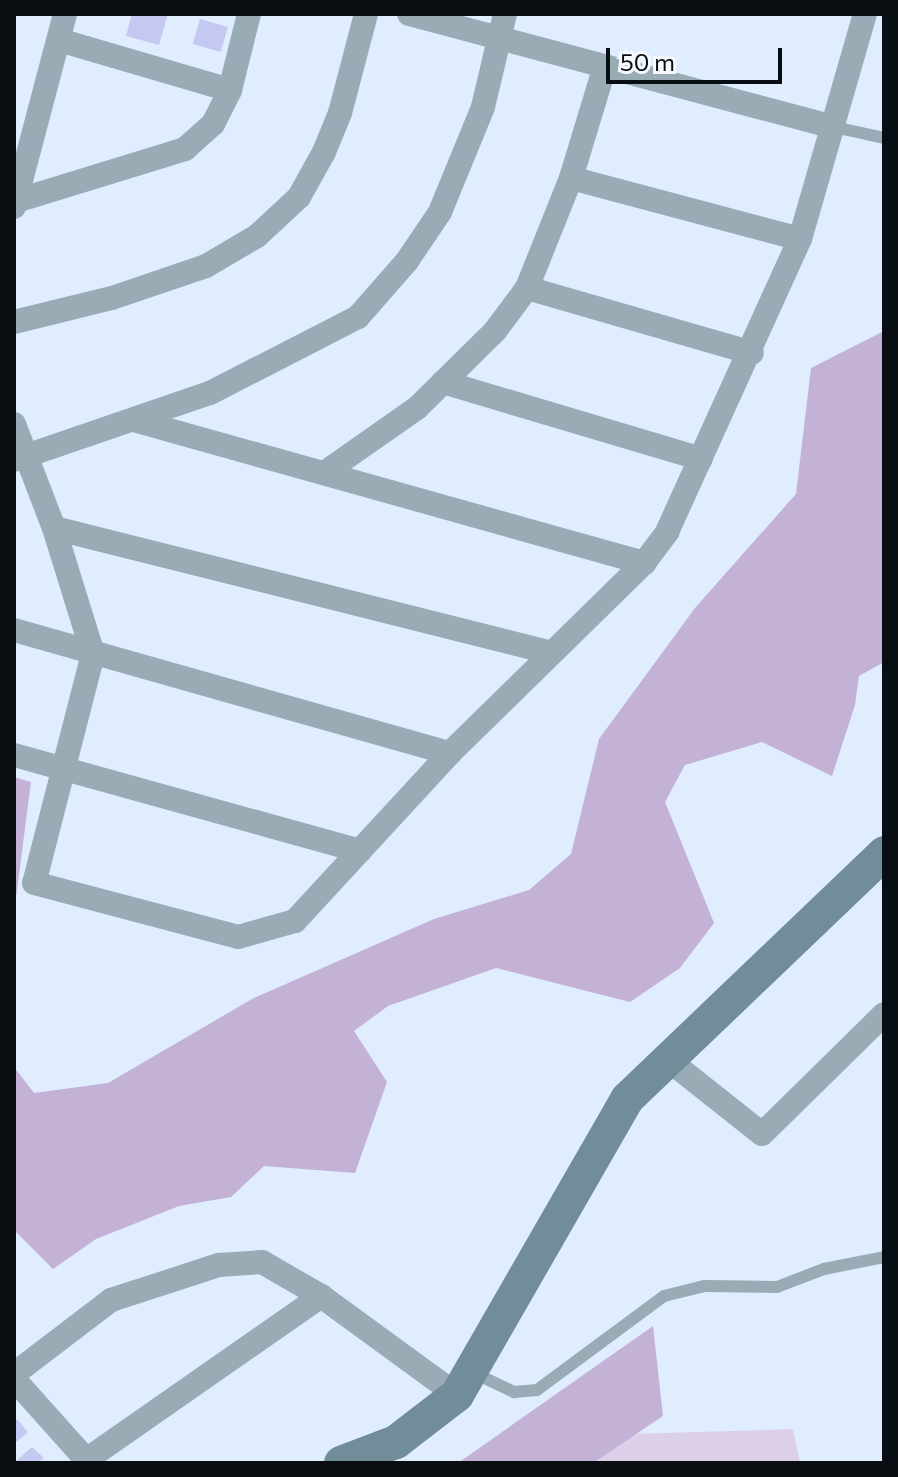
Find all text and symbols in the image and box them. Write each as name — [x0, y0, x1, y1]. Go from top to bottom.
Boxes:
scale bar — [610, 32, 786, 82]
text: 50 m — [620, 47, 675, 76]

